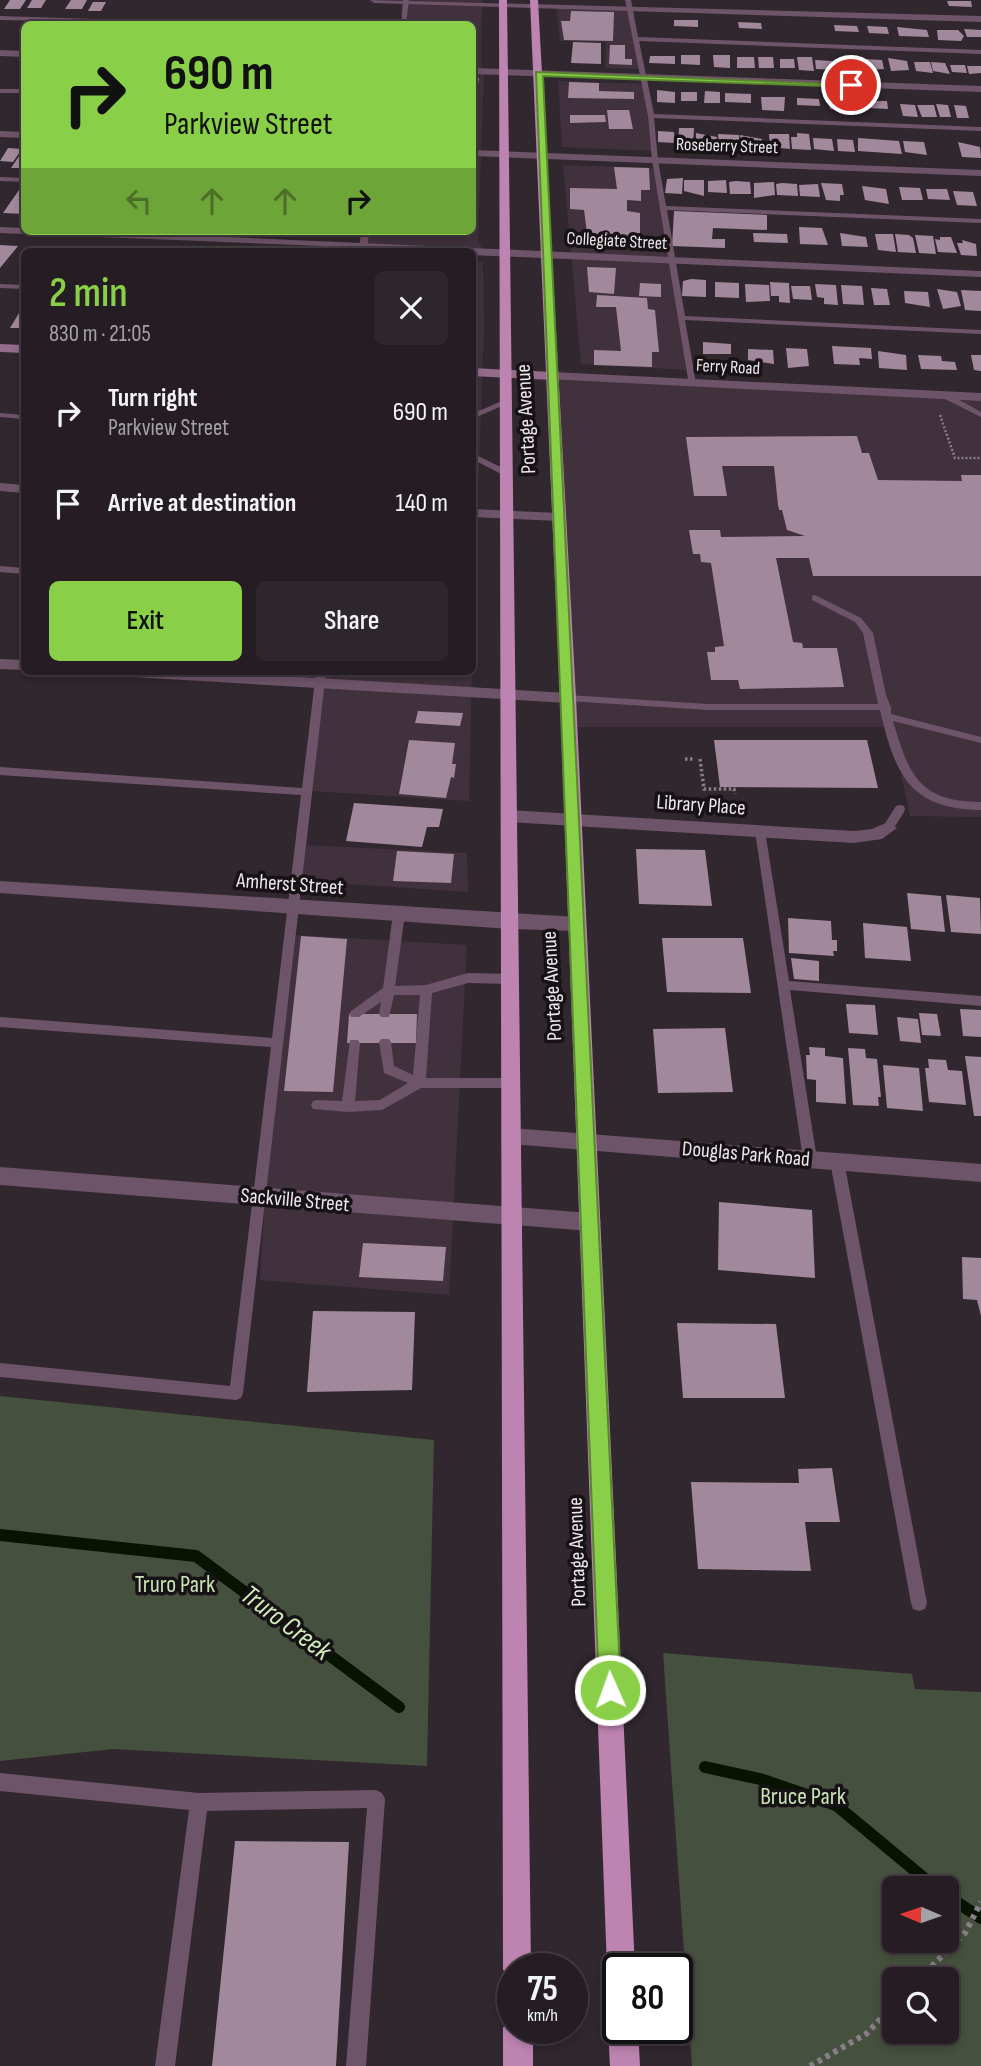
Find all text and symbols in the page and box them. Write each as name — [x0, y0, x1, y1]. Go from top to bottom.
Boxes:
text: 690 m — [164, 45, 274, 104]
icon: right — [49, 49, 140, 140]
pin — [821, 55, 881, 115]
icon: arrive — [832, 66, 870, 104]
text: Parkview Street — [164, 105, 332, 144]
street label: Roseberry Street — [676, 134, 779, 158]
icon: left — [120, 182, 158, 220]
icon: ahead — [193, 182, 231, 220]
icon: ahead — [266, 182, 304, 220]
icon: right — [339, 182, 377, 220]
street label: Collegiate Street — [566, 228, 668, 254]
text: 2 min — [49, 268, 128, 319]
button: close — [374, 271, 448, 345]
text: 830 m · 21:05 — [49, 320, 151, 348]
street label: Ferry Road — [695, 355, 761, 379]
street label: Portage Avenue — [511, 364, 541, 474]
text: Turn right — [108, 383, 197, 414]
icon: right — [49, 394, 87, 432]
text: 690 m — [393, 397, 448, 428]
text: Parkview Street — [108, 414, 229, 442]
icon: arrive — [49, 485, 87, 523]
text: Arrive at destination — [108, 488, 296, 519]
text: 140 m — [396, 488, 448, 519]
button: Exit — [49, 581, 242, 661]
button: Share — [256, 581, 448, 661]
street label: Library Place — [656, 789, 746, 821]
street label: Amherst Street — [234, 868, 345, 900]
street label: Portage Avenue — [537, 931, 567, 1041]
street label: Douglas Park Road — [681, 1136, 811, 1172]
street label: Sackville Street — [239, 1183, 351, 1217]
street label: Portage Avenue — [563, 1497, 591, 1607]
park label: Truro Park — [135, 1570, 215, 1599]
water label: Truro Creek — [234, 1578, 339, 1669]
position arrow — [573, 1653, 647, 1727]
park label: Bruce Park — [760, 1782, 846, 1811]
north arrow — [882, 1876, 959, 1953]
map controls — [882, 1876, 959, 2044]
speed limit sign: 80 — [602, 1953, 693, 2044]
button: search — [882, 1967, 959, 2044]
text: 75 — [527, 1968, 558, 2011]
text: km/h — [527, 2005, 558, 2026]

